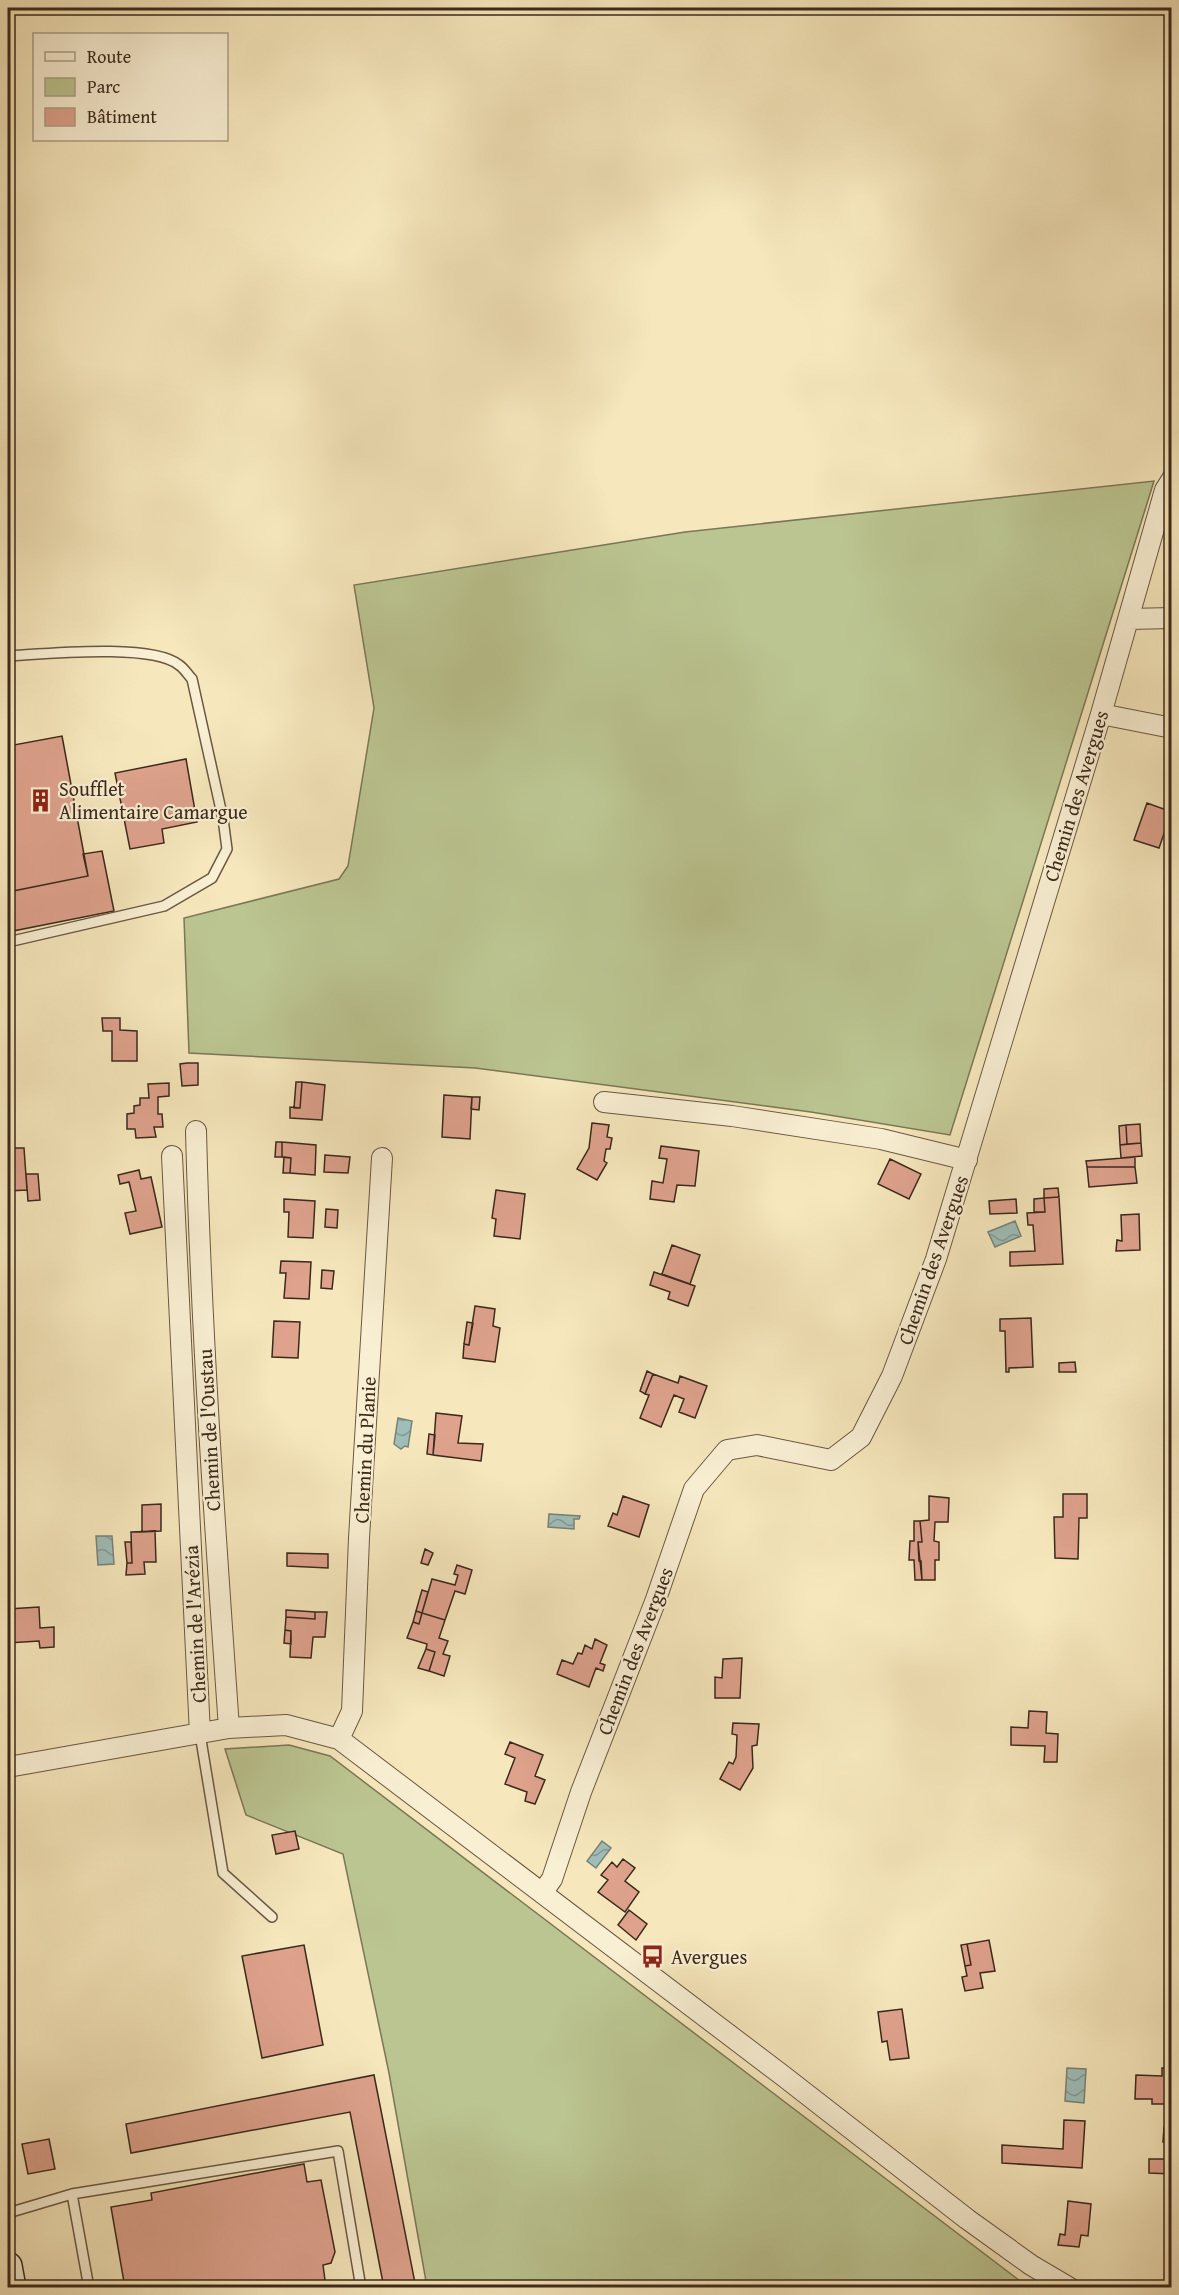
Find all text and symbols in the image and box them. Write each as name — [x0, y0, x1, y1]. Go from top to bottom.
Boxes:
legend — [33, 33, 228, 141]
text: Route — [87, 43, 131, 70]
text: Parc — [87, 73, 120, 100]
text: Bâtiment — [87, 103, 157, 130]
street label: Chemin des Avergues — [1036, 707, 1115, 885]
place label: Soufflet Alimentaire Camargue — [59, 774, 248, 826]
building icon: Soufflet Alimentaire Camargue — [28, 787, 54, 813]
street label: Chemin des Avergues — [890, 1171, 975, 1349]
street label: Chemin de l'Oustau — [190, 1348, 227, 1512]
street label: Chemin du Planie — [346, 1376, 383, 1524]
street label: Chemin de l'Arézia — [176, 1544, 213, 1704]
street label: Chemin des Avergues — [589, 1563, 680, 1739]
place label: Avergues — [671, 1942, 747, 1971]
bus stop icon: Avergues — [640, 1944, 666, 1970]

